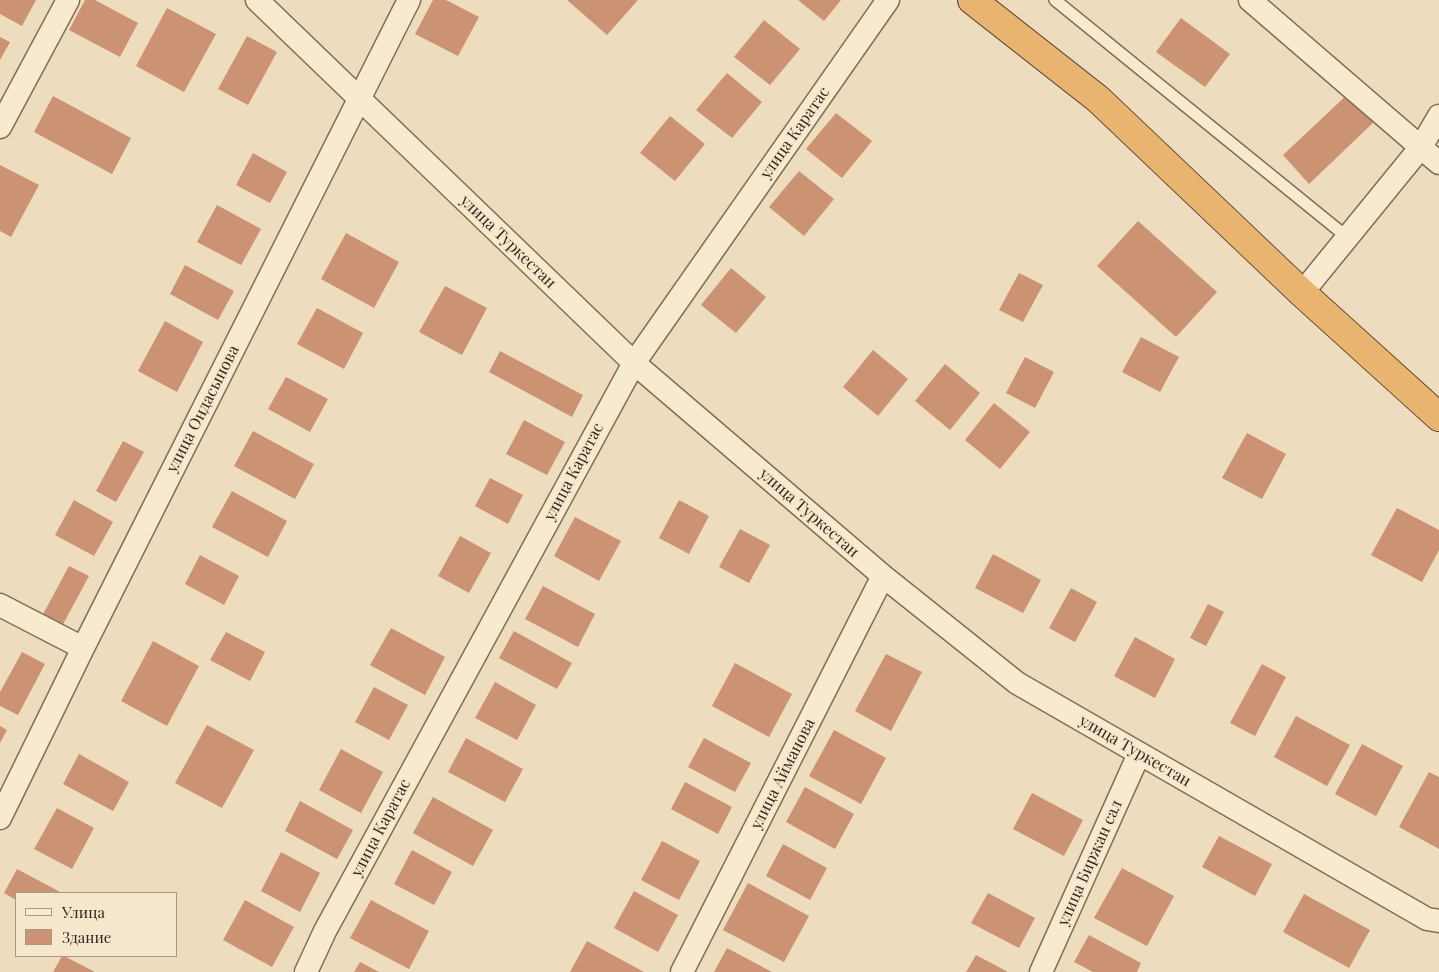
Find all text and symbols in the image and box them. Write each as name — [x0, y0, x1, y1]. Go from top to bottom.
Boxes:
street label: улица Каратас — [756, 83, 834, 183]
street label: улица Туркестан — [456, 191, 560, 293]
street label: улица Ондасынова — [163, 342, 243, 476]
street label: улица Каратас — [540, 420, 608, 524]
street label: улица Туркестан — [755, 464, 863, 562]
street label: улица Туркестан — [1076, 711, 1194, 791]
street label: улица Айманова — [747, 715, 819, 833]
street label: улица Каратас — [347, 776, 415, 880]
street label: улица Биржан сал — [1054, 797, 1126, 929]
legend — [15, 892, 178, 957]
text: Улица — [62, 902, 105, 922]
text: Здание — [62, 927, 111, 947]

